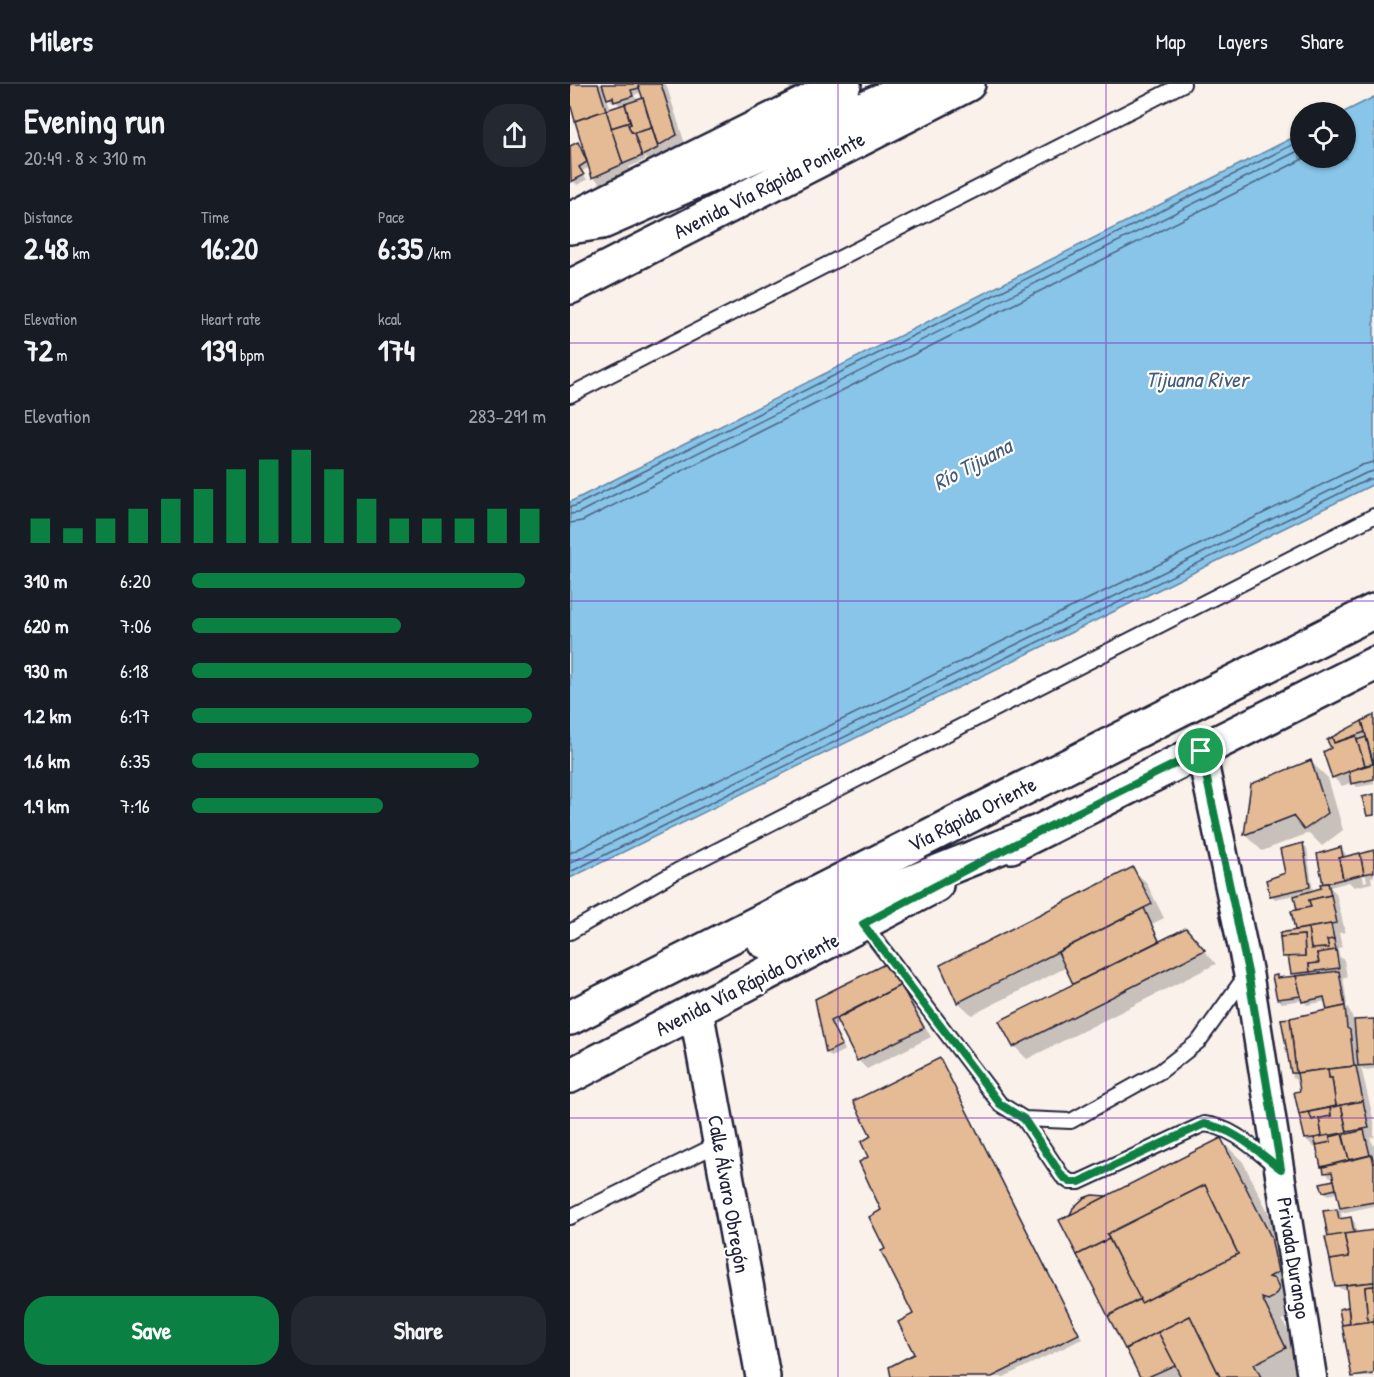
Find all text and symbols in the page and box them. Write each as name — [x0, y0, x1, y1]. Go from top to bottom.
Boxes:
text: Milers — [30, 22, 93, 60]
text: Map — [1156, 27, 1185, 56]
text: Layers — [1218, 27, 1268, 56]
text: Share — [1301, 27, 1344, 56]
text: Evening run — [24, 99, 165, 143]
map controls — [1290, 102, 1356, 168]
button: locate — [1290, 102, 1356, 168]
button: share — [483, 104, 546, 167]
street label: Avenida Vía Rápida Poniente — [668, 124, 870, 246]
text: 20:49 · 8 × 310 m — [24, 144, 146, 171]
text: Distance — [24, 206, 73, 228]
text: Time — [201, 206, 229, 228]
text: Pace — [378, 206, 405, 228]
text: 2.48 — [24, 228, 69, 268]
text: 16:20 — [201, 228, 258, 268]
text: 6:35 — [378, 228, 423, 268]
text: km — [69, 242, 90, 264]
text: /km — [423, 242, 451, 264]
text: Elevation — [24, 308, 77, 330]
text: Heart rate — [201, 308, 261, 330]
text: kcal — [378, 308, 401, 330]
text: 72 — [24, 330, 53, 370]
text: 139 — [201, 330, 236, 370]
text: 174 — [378, 330, 415, 370]
text: m — [53, 344, 67, 366]
text: bpm — [236, 344, 264, 366]
water label: Tijuana River — [1146, 364, 1251, 394]
text: Elevation — [24, 402, 90, 429]
text: 283–291 m — [468, 402, 546, 429]
water label: Río Tijuana — [927, 430, 1019, 497]
text: 310 m — [24, 567, 67, 594]
text: 6:20 — [120, 567, 151, 594]
text: 620 m — [24, 612, 69, 639]
text: 7:06 — [120, 612, 151, 639]
text: 930 m — [24, 657, 67, 684]
text: 6:18 — [120, 657, 149, 684]
text: 1.2 km — [24, 702, 71, 729]
text: 6:17 — [120, 702, 150, 729]
pin — [1175, 725, 1226, 776]
icon: arrive — [1184, 734, 1217, 767]
text: 1.6 km — [24, 747, 70, 774]
text: 6:35 — [120, 747, 150, 774]
street label: Vía Rápida Oriente — [903, 769, 1041, 859]
text: 1.9 km — [24, 792, 69, 819]
text: 7:16 — [120, 792, 150, 819]
street label: Avenida Vía Rápida Oriente — [650, 925, 844, 1043]
street label: Calle Álvaro Obregón — [701, 1113, 757, 1275]
street label: Privada Durango — [1270, 1195, 1318, 1321]
button: Save — [24, 1296, 279, 1365]
button: Share — [291, 1296, 546, 1365]

